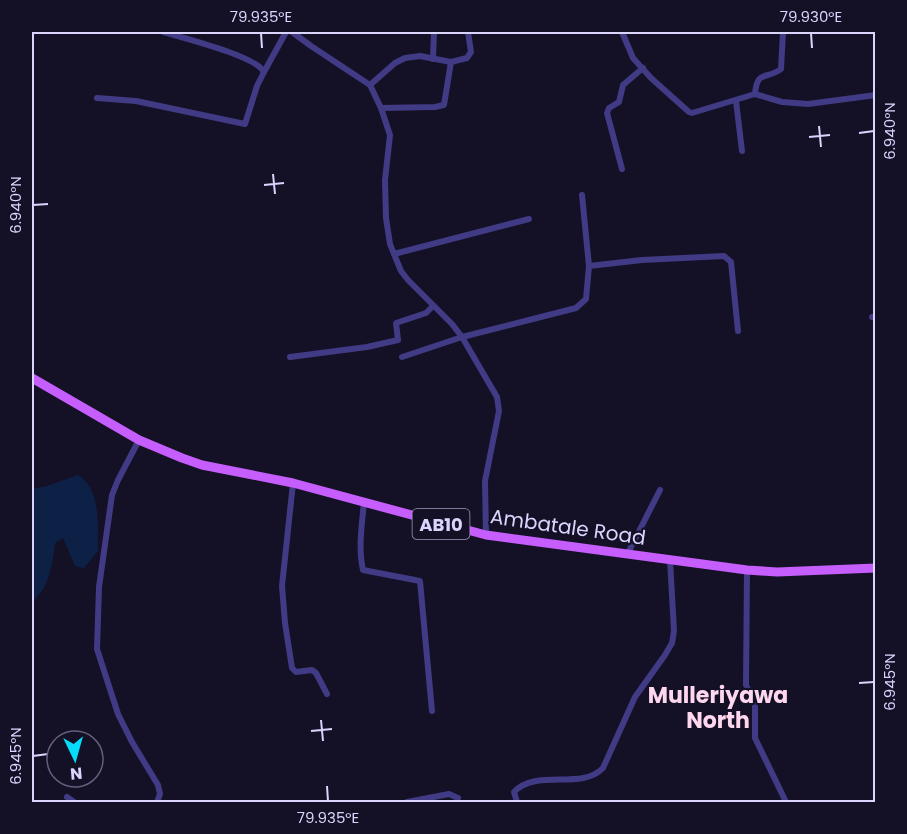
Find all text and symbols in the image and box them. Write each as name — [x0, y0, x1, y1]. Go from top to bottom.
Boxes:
text: 79.935°E — [230, 6, 292, 27]
text: 79.930°E — [780, 6, 842, 27]
text: 6.940°N — [879, 102, 900, 160]
text: 6.940°N — [5, 176, 26, 234]
street label: Ambatale Road — [489, 502, 647, 552]
road number: AB10 — [412, 509, 470, 539]
text: 6.945°N — [879, 653, 900, 711]
district label: Mulleriyawa North — [648, 680, 788, 736]
text: 6.945°N — [5, 727, 26, 785]
north arrow — [45, 729, 105, 789]
text: N — [69, 761, 83, 785]
text: 79.935°E — [297, 807, 359, 828]

